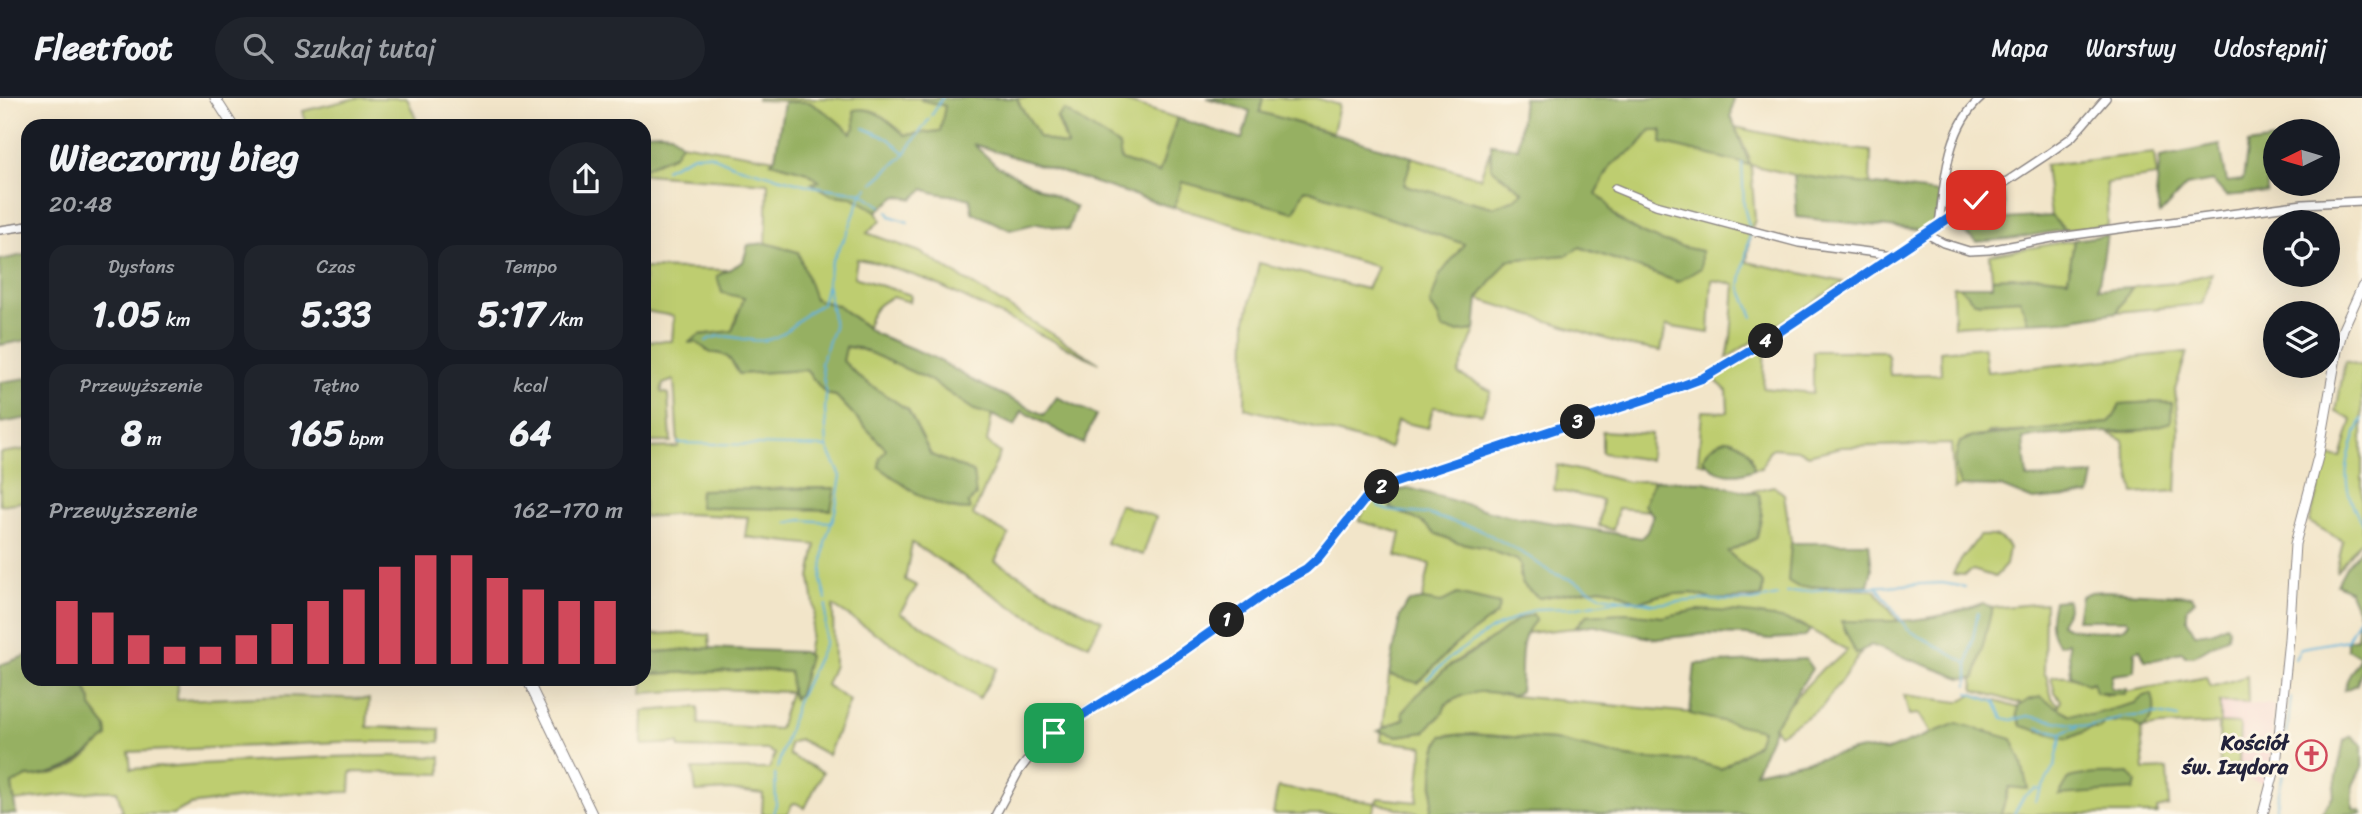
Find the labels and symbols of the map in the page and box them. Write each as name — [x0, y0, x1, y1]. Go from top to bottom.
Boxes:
north arrow — [2263, 119, 2340, 196]
pin — [1946, 170, 2006, 230]
pin: 4 — [1748, 324, 1784, 358]
pin: 3 — [1560, 404, 1596, 440]
pin: 2 — [1364, 470, 1400, 504]
pin: 1 — [1210, 602, 1244, 638]
pin — [1024, 703, 1084, 763]
place label: Kościół św. Izydora — [2181, 724, 2290, 786]
church icon: Kościół św. Izydora — [2294, 738, 2328, 772]

